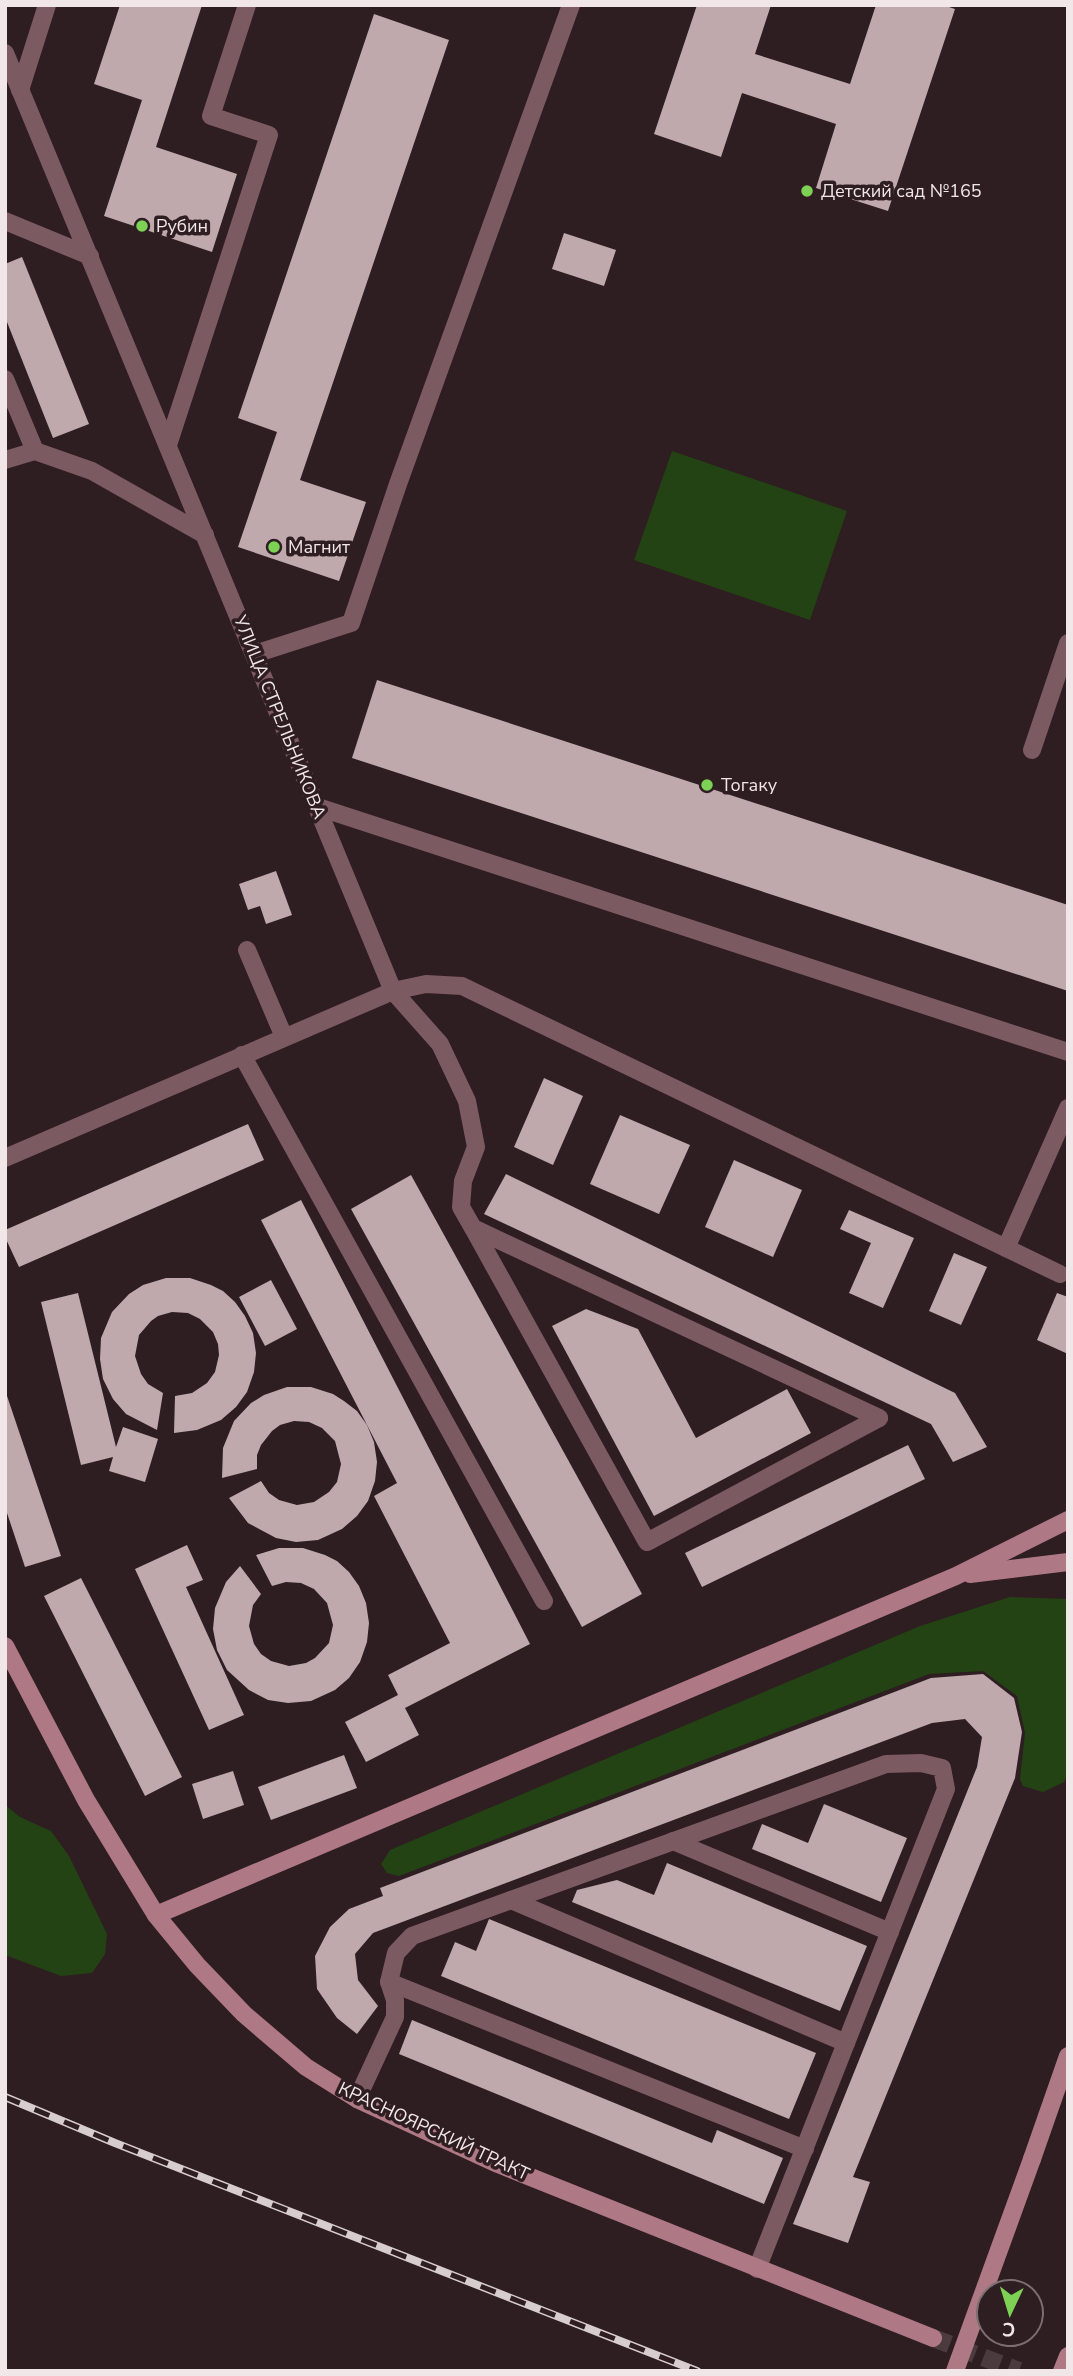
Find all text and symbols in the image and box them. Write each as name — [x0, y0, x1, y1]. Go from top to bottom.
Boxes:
place label: Детский сад №165 — [821, 179, 982, 203]
marker: Детский сад №165 — [799, 183, 815, 199]
place label: Рубин — [156, 214, 208, 238]
marker: Рубин — [134, 218, 150, 234]
place label: Магнит — [288, 535, 350, 559]
marker: Магнит — [266, 539, 282, 555]
street label: УЛИЦА СТРЕЛЬНИКОВА — [228, 611, 332, 822]
place label: Тогаку — [721, 773, 778, 797]
marker: Тогаку — [699, 777, 715, 793]
street label: КРАСНОЯРСКИЙ ТРАКТ — [334, 2076, 534, 2186]
north arrow — [975, 2278, 1045, 2348]
text: С — [1001, 2316, 1016, 2342]

